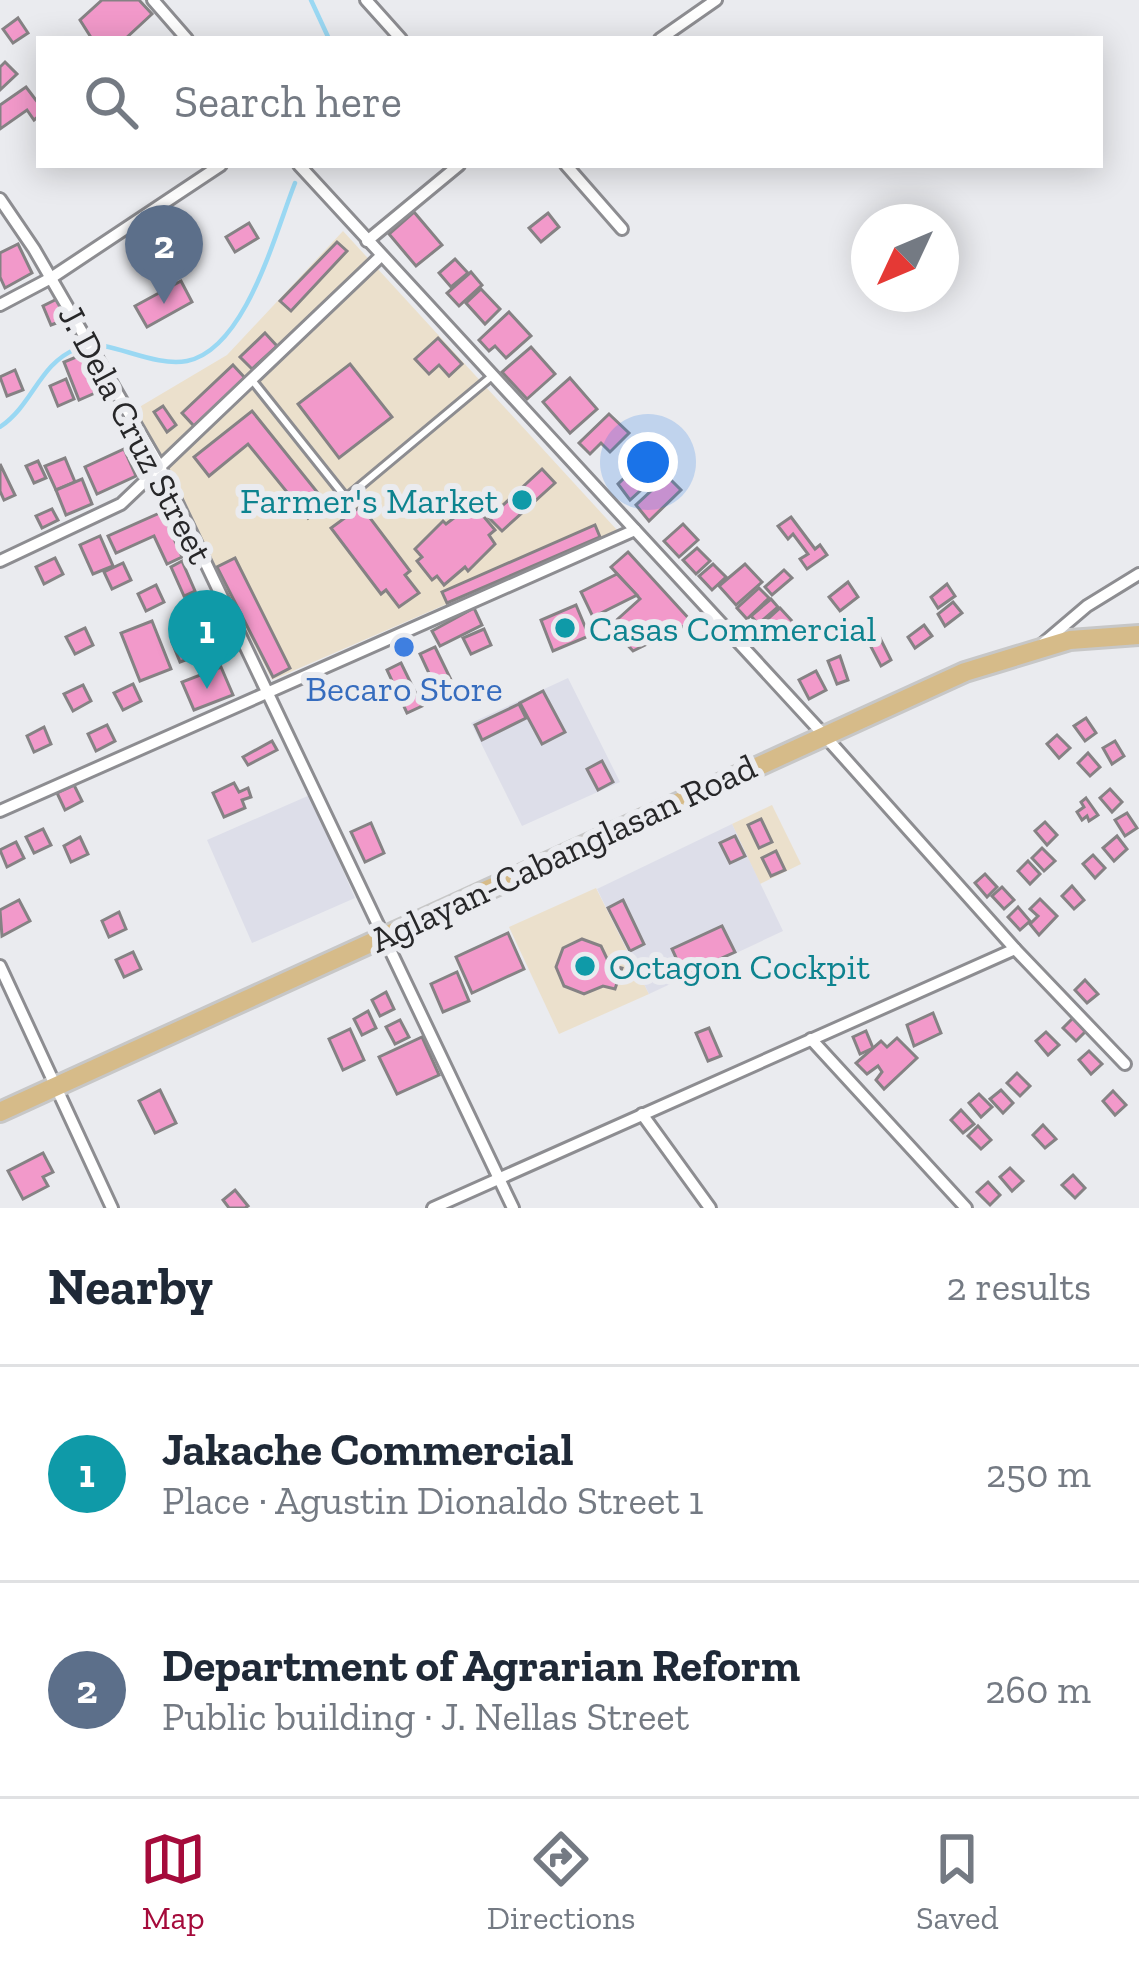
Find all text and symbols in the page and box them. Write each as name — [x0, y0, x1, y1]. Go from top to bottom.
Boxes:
search box — [36, 36, 1103, 168]
icon: search — [78, 69, 144, 135]
text: Search here — [174, 75, 402, 129]
north arrow — [851, 204, 959, 312]
pin: 2 — [125, 205, 203, 304]
street label: J. Dela Cruz Street — [50, 297, 223, 571]
your location — [618, 432, 678, 492]
place label: Farmer's Market — [240, 479, 499, 522]
marker: Farmer's Market — [509, 487, 535, 513]
pin: 1 — [168, 590, 246, 689]
place label: Casas Commercial — [589, 607, 876, 650]
marker: Casas Commercial — [552, 615, 578, 641]
marker: Becaro Store — [391, 634, 417, 660]
place label: Becaro Store — [305, 667, 503, 710]
street label: Aglayan-Cabanglasan Road — [363, 744, 763, 961]
place label: Octagon Cockpit — [609, 945, 871, 988]
marker: Octagon Cockpit — [572, 953, 598, 979]
text: Nearby — [48, 1256, 213, 1317]
text: 2 results — [946, 1263, 1091, 1310]
text: Jakache Commercial — [162, 1423, 574, 1477]
text: 1 — [79, 1450, 95, 1497]
text: 250 m — [986, 1450, 1091, 1497]
text: Place · Agustin Dionaldo Street 1 — [162, 1477, 704, 1524]
text: Department of Agrarian Reform — [162, 1639, 800, 1693]
text: 2 — [77, 1666, 97, 1713]
text: 260 m — [985, 1666, 1091, 1713]
text: Public building · J. Nellas Street — [162, 1693, 689, 1740]
tab: Map — [140, 1826, 206, 1937]
tab: Directions — [487, 1826, 636, 1937]
tab: Saved — [916, 1826, 999, 1937]

